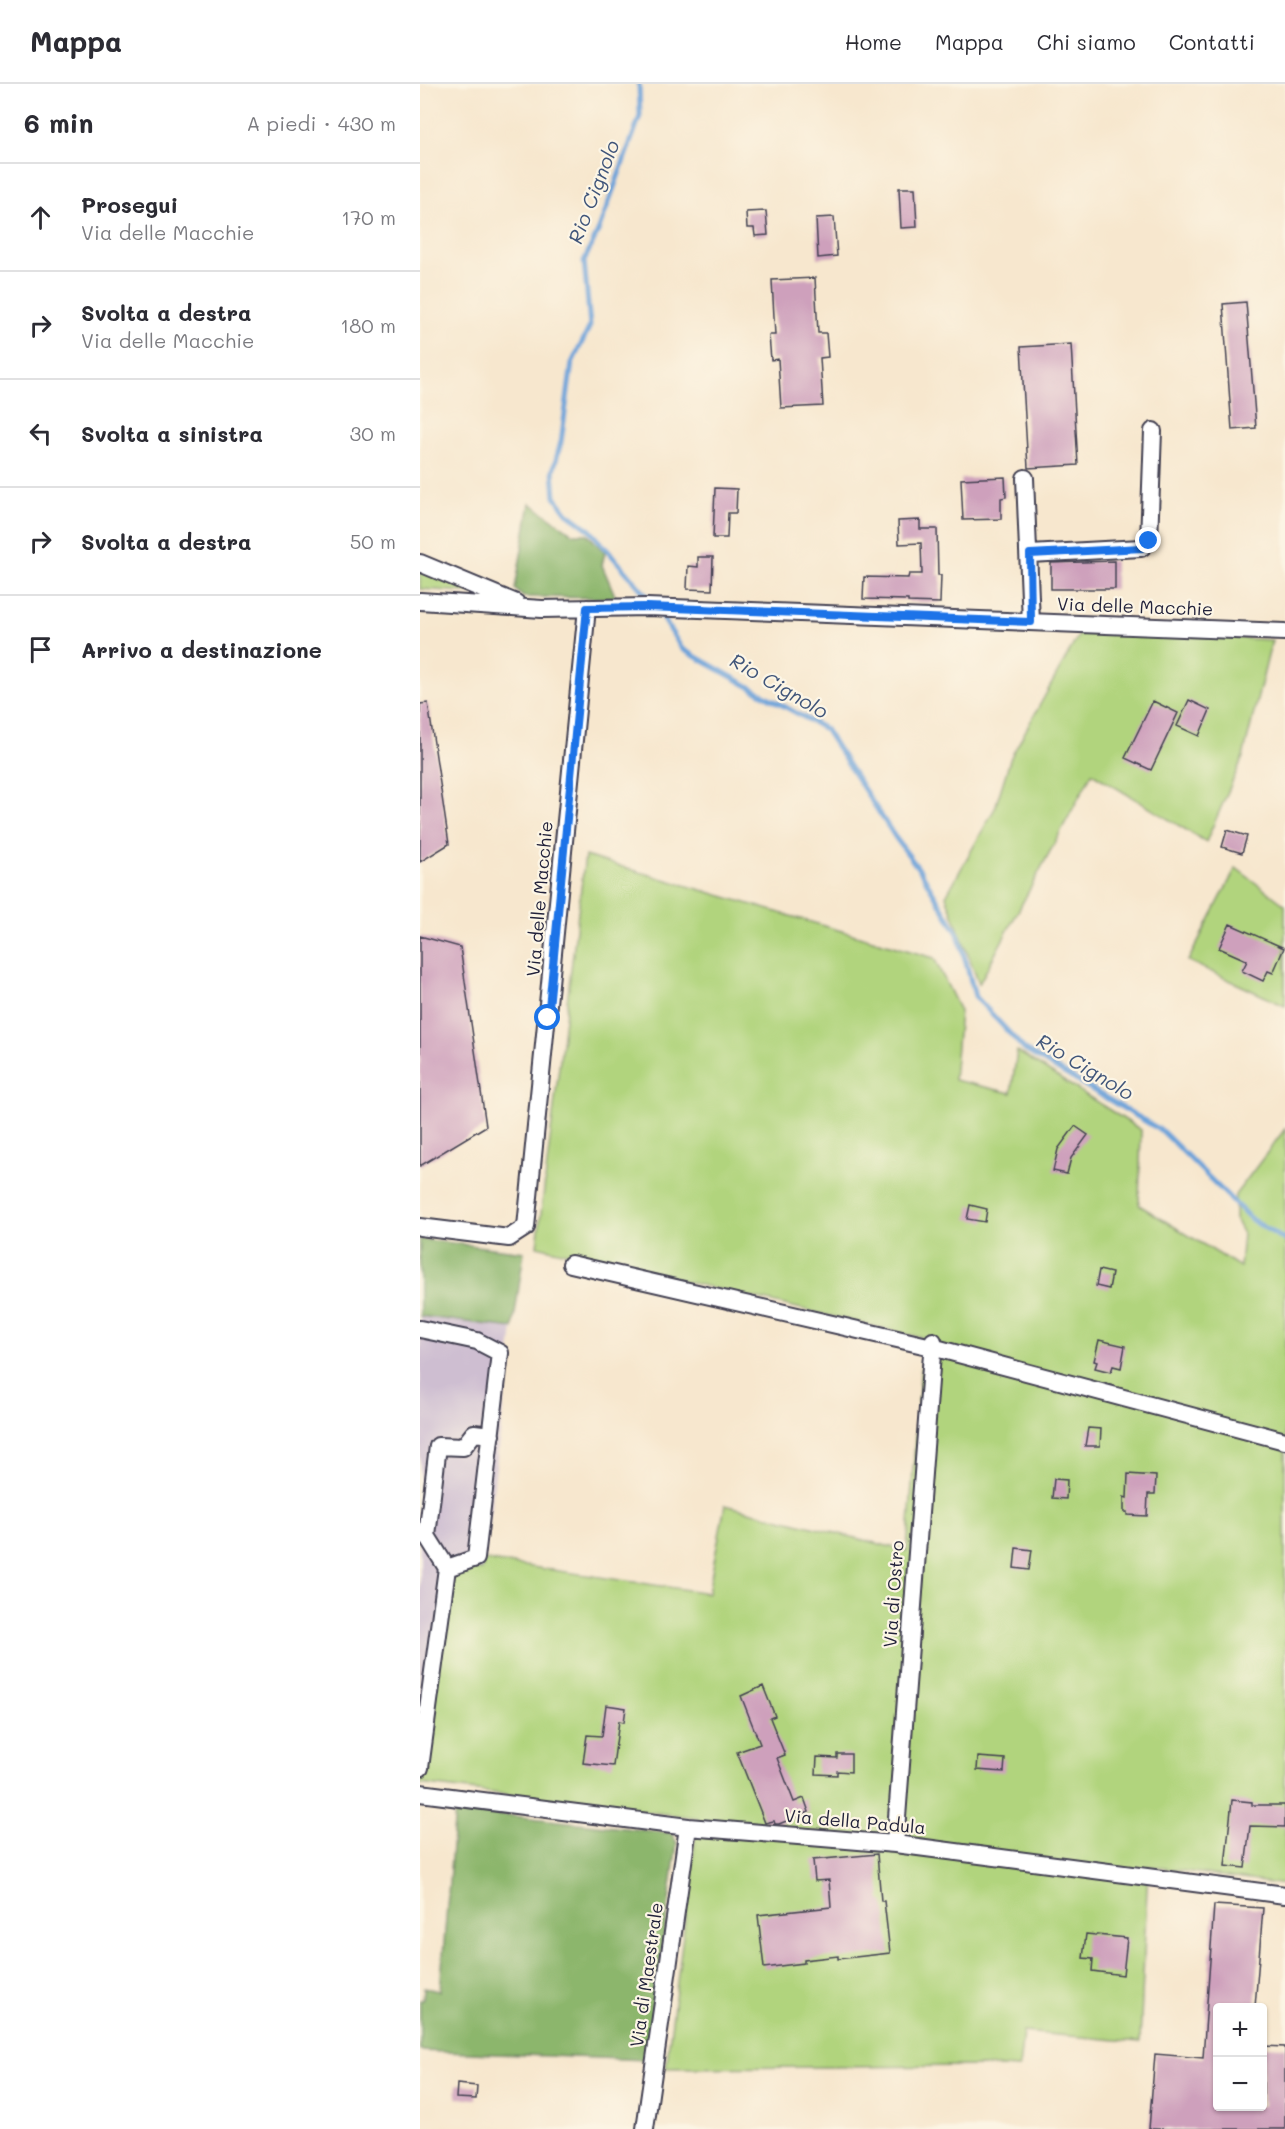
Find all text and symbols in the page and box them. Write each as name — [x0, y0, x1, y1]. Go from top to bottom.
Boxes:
text: Mappa — [30, 23, 122, 59]
text: Home — [845, 28, 902, 55]
text: Mappa — [935, 28, 1004, 55]
text: Chi siamo — [1037, 28, 1136, 55]
text: Contatti — [1169, 28, 1255, 55]
text: 6 min — [24, 106, 93, 140]
text: A piedi · 430 m — [246, 110, 396, 136]
water label: Rio Cignolo — [561, 136, 625, 247]
text: Prosegui — [81, 190, 178, 219]
icon: ahead — [24, 201, 57, 234]
text: 170 m — [341, 204, 396, 230]
text: Via delle Macchie — [81, 219, 254, 245]
text: Svolta a destra — [81, 298, 251, 327]
icon: right — [24, 309, 57, 342]
text: 180 m — [340, 312, 396, 338]
text: Via delle Macchie — [81, 327, 254, 353]
icon: left — [24, 417, 57, 450]
text: Svolta a sinistra — [81, 419, 263, 448]
text: 30 m — [350, 420, 396, 446]
icon: right — [24, 525, 57, 558]
text: Svolta a destra — [81, 527, 251, 556]
route end — [1135, 527, 1161, 553]
text: 50 m — [350, 528, 396, 554]
street label: Via delle Macchie — [1057, 591, 1213, 621]
icon: arrive — [24, 633, 57, 666]
text: Arrivo a destinazione — [81, 635, 322, 664]
water label: Rio Cignolo — [726, 647, 833, 724]
street label: Via delle Macchie — [520, 820, 558, 978]
route start — [534, 1004, 560, 1030]
water label: Rio Cignolo — [1032, 1027, 1139, 1105]
street label: Via di Ostro — [877, 1539, 909, 1648]
street label: Via della Padula — [783, 1803, 927, 1839]
street label: Via di Maestrale — [624, 1901, 668, 2049]
map controls — [1213, 2003, 1267, 2111]
button: + — [1213, 2003, 1267, 2057]
button: − — [1213, 2057, 1267, 2111]

